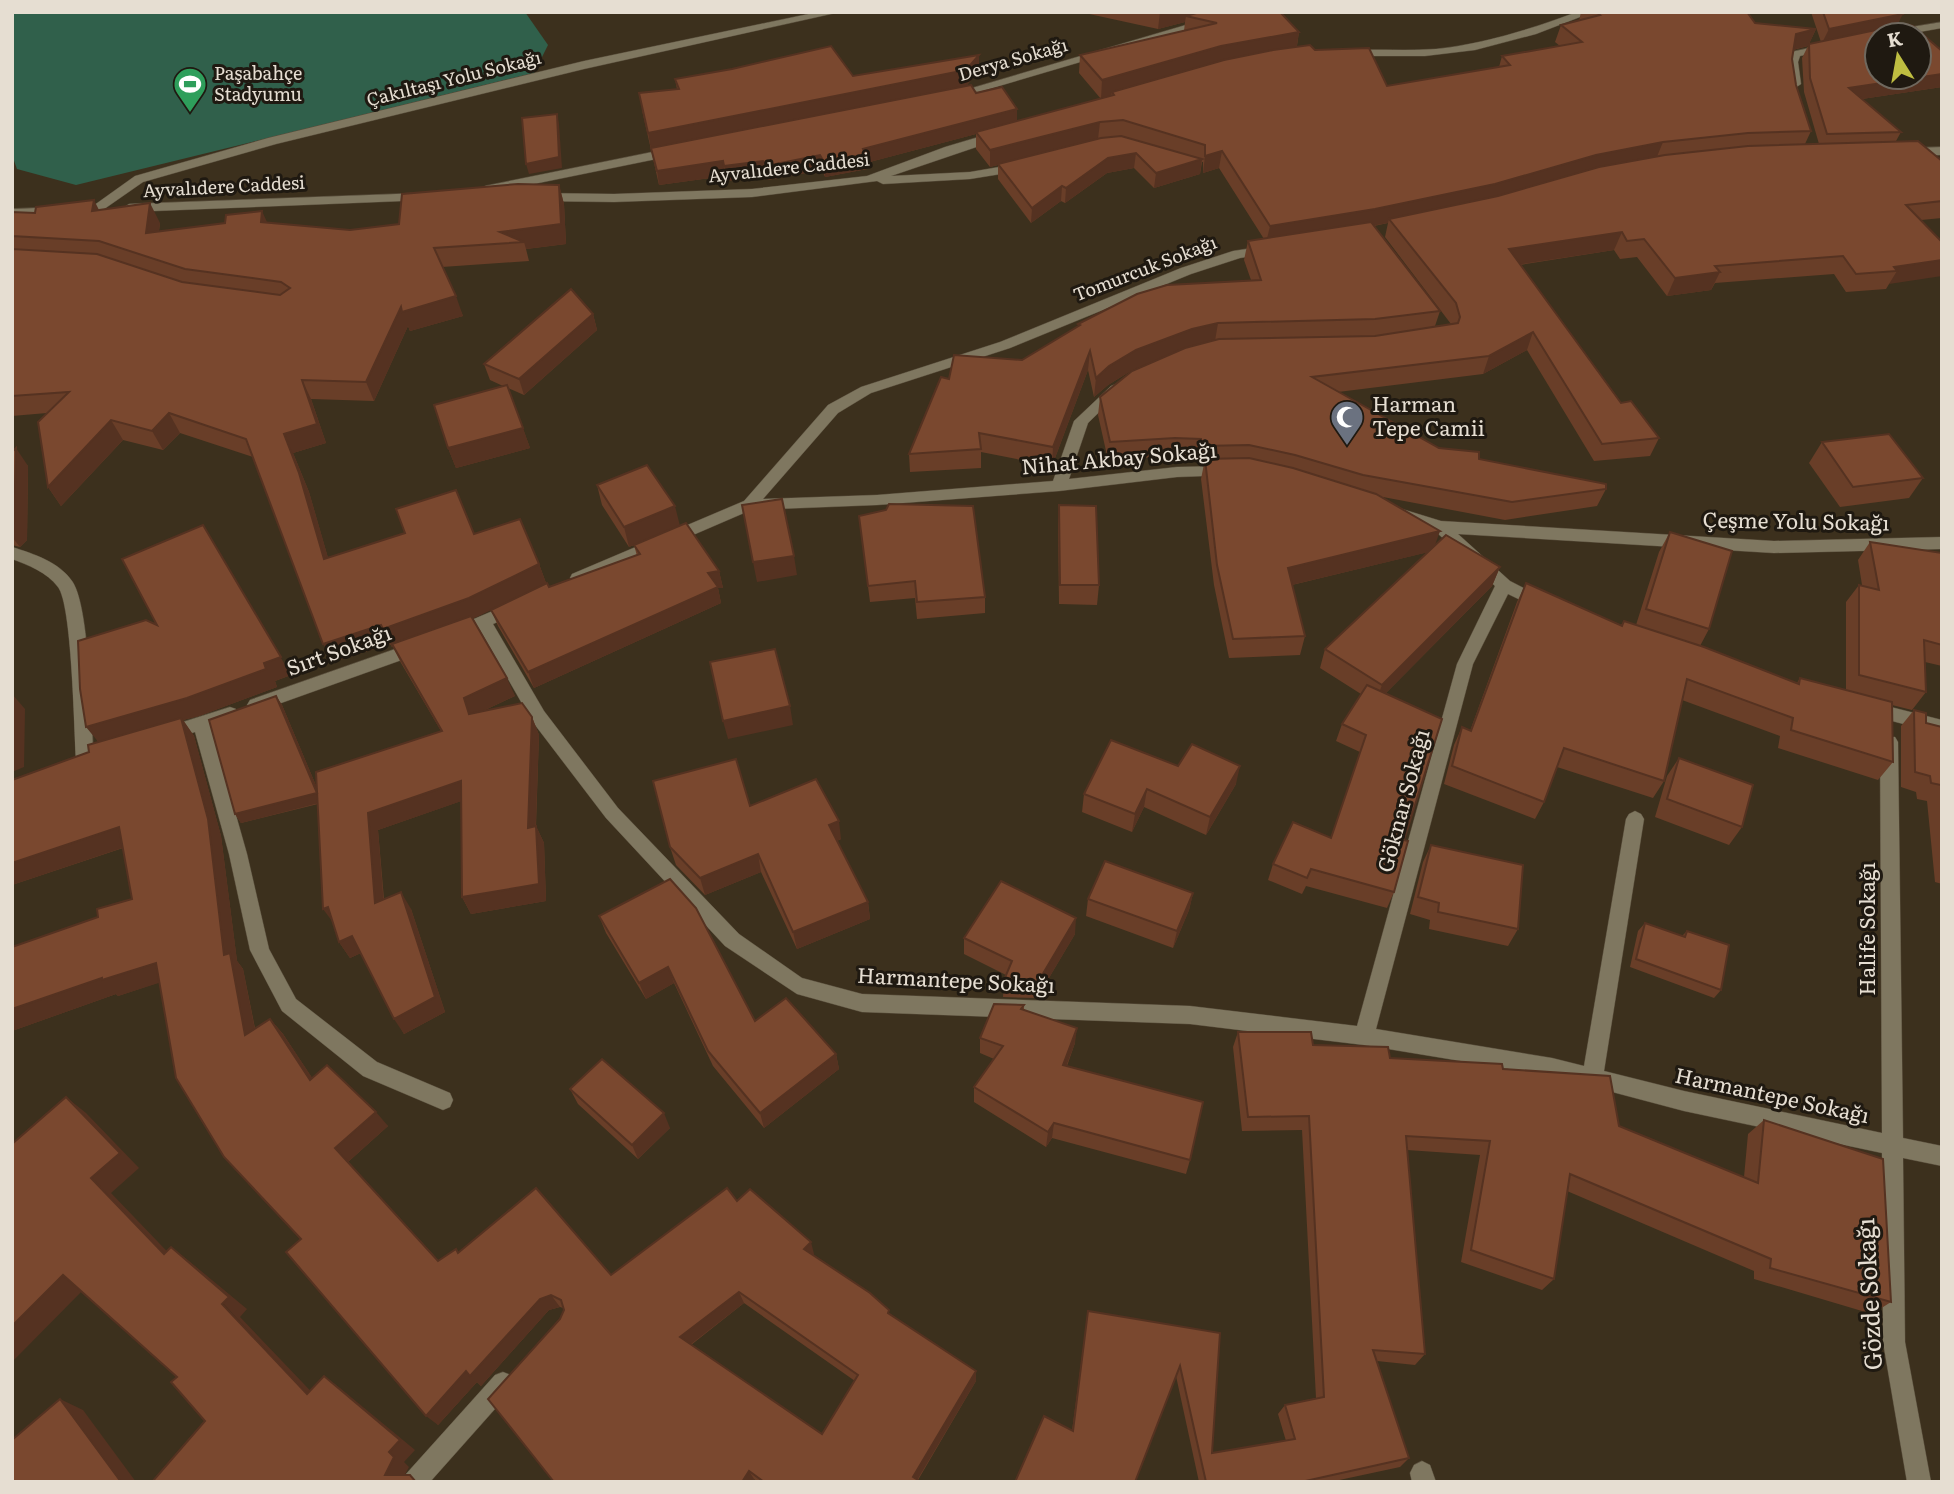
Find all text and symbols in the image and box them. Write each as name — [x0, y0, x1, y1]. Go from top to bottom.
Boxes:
north arrow — [1863, 21, 1933, 91]
text: K — [1885, 23, 1905, 53]
street label: Derya Sokağı — [955, 30, 1070, 87]
street label: Çakıltaşı Yolu Sokağı — [363, 43, 544, 112]
place label: Paşabahçe Stadyumu — [214, 59, 302, 107]
sports icon: Paşabahçe Stadyumu — [171, 65, 209, 114]
street label: Ayvalıdere Caddesi — [707, 145, 871, 188]
street label: Ayvalıdere Caddesi — [142, 168, 306, 203]
street label: Tomurcuk Sokağı — [1069, 228, 1220, 307]
place label: Harman Tepe Camii — [1372, 387, 1485, 442]
mosque icon: Harman Tepe Camii — [1328, 398, 1366, 447]
street label: Nihat Akbay Sokağı — [1020, 433, 1218, 480]
street label: Çeşme Yolu Sokağı — [1702, 502, 1890, 537]
street label: Sırt Sokağı — [281, 615, 395, 682]
street label: Göknar Sokağı — [1368, 725, 1436, 875]
street label: Halife Sokağı — [1850, 862, 1881, 996]
street label: Harmantepe Sokağı — [857, 958, 1056, 999]
street label: Harmantepe Sokağı — [1673, 1058, 1873, 1129]
street label: Gözde Sokağı — [1846, 1217, 1889, 1371]

